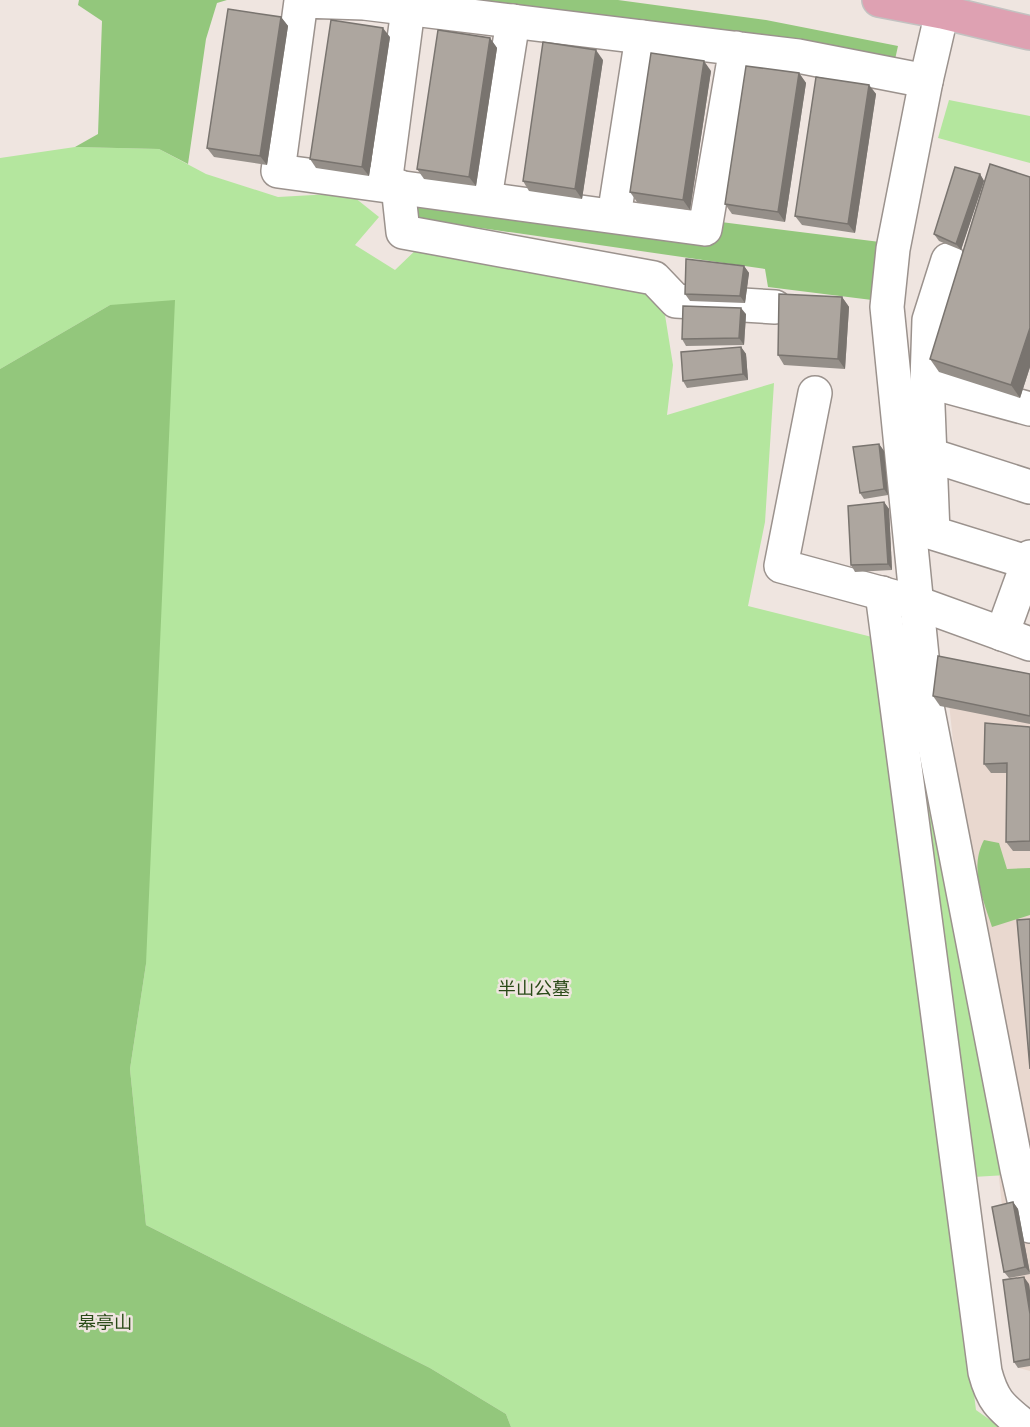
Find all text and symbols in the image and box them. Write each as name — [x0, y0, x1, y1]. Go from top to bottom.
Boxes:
park label: 半山公墓 — [498, 978, 570, 999]
park label: 皋亭山 — [78, 1312, 132, 1333]

